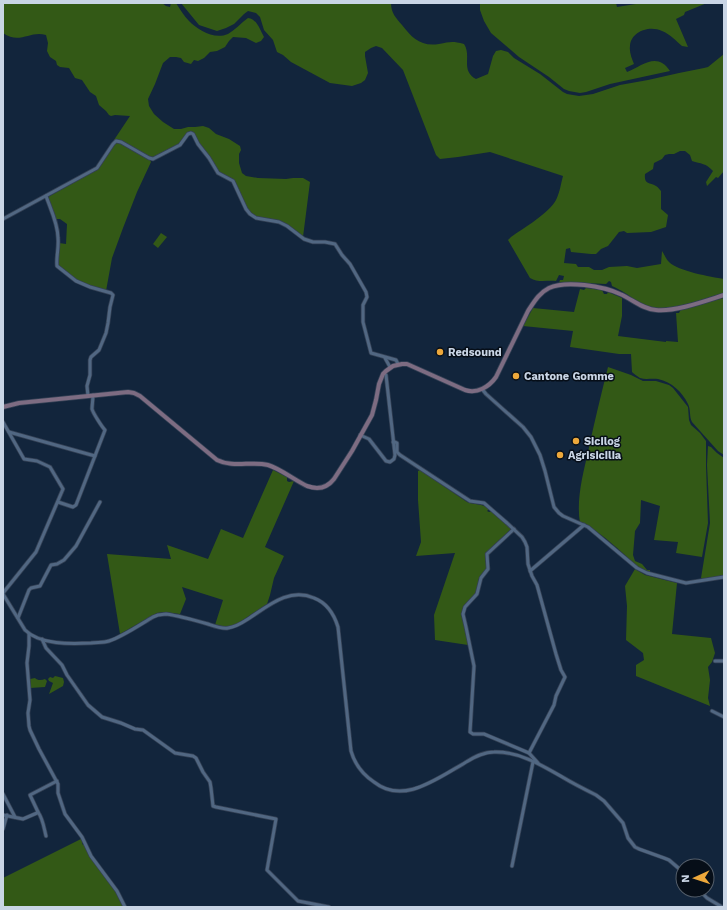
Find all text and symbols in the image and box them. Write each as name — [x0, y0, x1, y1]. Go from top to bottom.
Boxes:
place label: Redsound — [448, 346, 502, 359]
marker: Redsound — [435, 347, 445, 357]
place label: Cantone Gomme — [524, 370, 614, 383]
marker: Cantone Gomme — [511, 371, 521, 381]
place label: Sicilog — [584, 435, 621, 448]
marker: Sicilog — [571, 436, 581, 446]
place label: Agrisicilia — [568, 449, 622, 462]
marker: Agrisicilia — [555, 450, 565, 460]
north arrow — [675, 858, 715, 898]
text: N — [679, 874, 692, 883]

